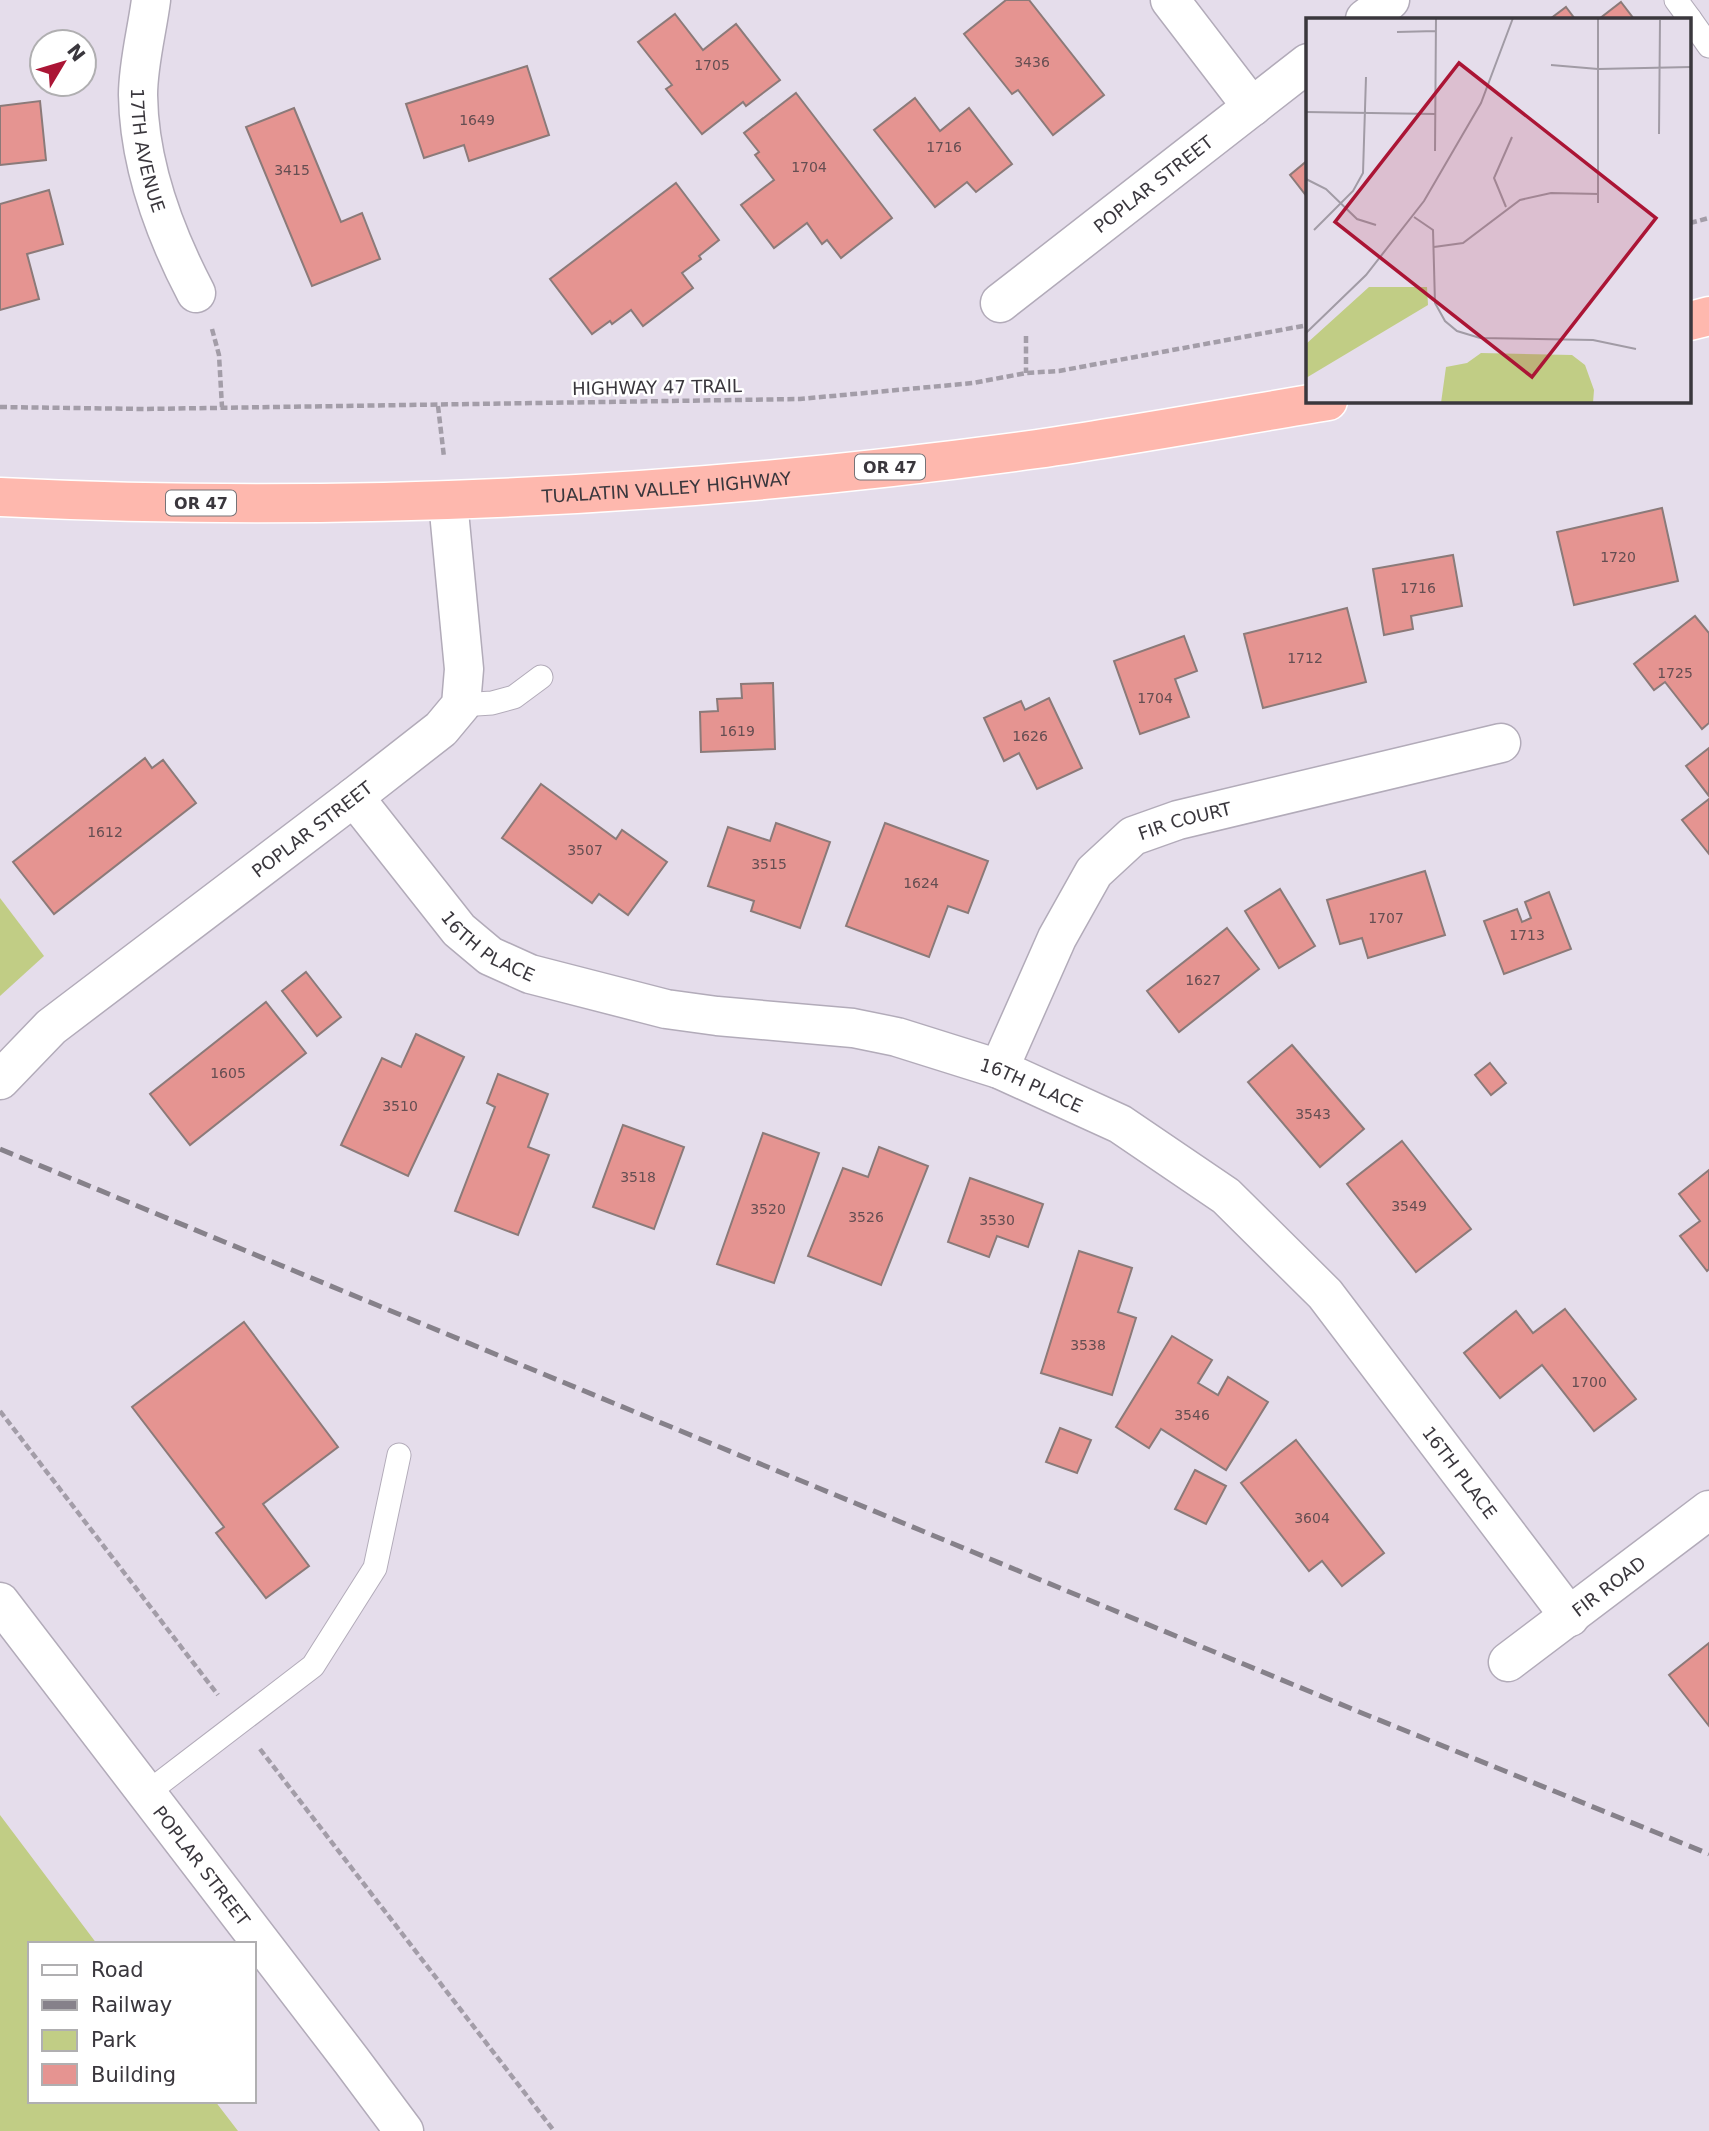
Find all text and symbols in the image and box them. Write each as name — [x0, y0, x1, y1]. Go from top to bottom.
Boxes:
inset map — [1306, 18, 1692, 402]
north arrow — [28, 28, 98, 98]
text: N — [63, 39, 90, 66]
house number: 3436 — [1014, 54, 1050, 70]
house number: 1705 — [694, 57, 730, 73]
street label: 17TH AVENUE — [127, 88, 170, 215]
house number: 1649 — [459, 112, 495, 128]
street label: POPLAR STREET — [1089, 130, 1218, 237]
house number: 1716 — [926, 139, 962, 155]
house number: 1704 — [791, 159, 827, 175]
house number: 3415 — [274, 162, 310, 178]
street label: HIGHWAY 47 TRAIL — [572, 375, 742, 399]
road number: OR 47 — [855, 454, 925, 480]
street label: TUALATIN VALLEY HIGHWAY — [540, 467, 793, 506]
road number: OR 47 — [166, 490, 236, 516]
house number: 1720 — [1600, 549, 1636, 565]
house number: 1716 — [1400, 580, 1436, 596]
house number: 1712 — [1287, 650, 1323, 666]
house number: 1725 — [1657, 665, 1693, 681]
house number: 1704 — [1137, 690, 1173, 706]
house number: 1619 — [719, 723, 755, 739]
house number: 1626 — [1012, 728, 1048, 744]
street label: POPLAR STREET — [247, 776, 377, 881]
street label: FIR COURT — [1135, 797, 1234, 844]
house number: 1612 — [87, 824, 123, 840]
house number: 3507 — [567, 842, 603, 858]
house number: 3515 — [751, 856, 787, 872]
house number: 1624 — [903, 875, 939, 891]
street label: 16TH PLACE — [437, 906, 538, 985]
house number: 1707 — [1368, 910, 1404, 926]
house number: 1713 — [1509, 927, 1545, 943]
house number: 1627 — [1185, 972, 1221, 988]
street label: 16TH PLACE — [977, 1053, 1086, 1116]
house number: 1605 — [210, 1065, 246, 1081]
house number: 3510 — [382, 1098, 418, 1114]
house number: 3543 — [1295, 1106, 1331, 1122]
house number: 3518 — [620, 1169, 656, 1185]
house number: 3549 — [1391, 1198, 1427, 1214]
house number: 3520 — [750, 1201, 786, 1217]
house number: 3526 — [848, 1209, 884, 1225]
house number: 3530 — [979, 1212, 1015, 1228]
house number: 3538 — [1070, 1337, 1106, 1353]
house number: 1700 — [1571, 1374, 1607, 1390]
house number: 3546 — [1174, 1407, 1210, 1423]
street label: 16TH PLACE — [1418, 1422, 1502, 1523]
house number: 3604 — [1294, 1510, 1330, 1526]
street label: FIR ROAD — [1568, 1552, 1649, 1620]
street label: POPLAR STREET — [149, 1801, 255, 1930]
legend — [28, 1942, 256, 2103]
text: Road — [91, 1958, 144, 1982]
text: Railway — [91, 1993, 172, 2017]
text: Park — [91, 2028, 137, 2052]
text: Building — [91, 2063, 176, 2087]

